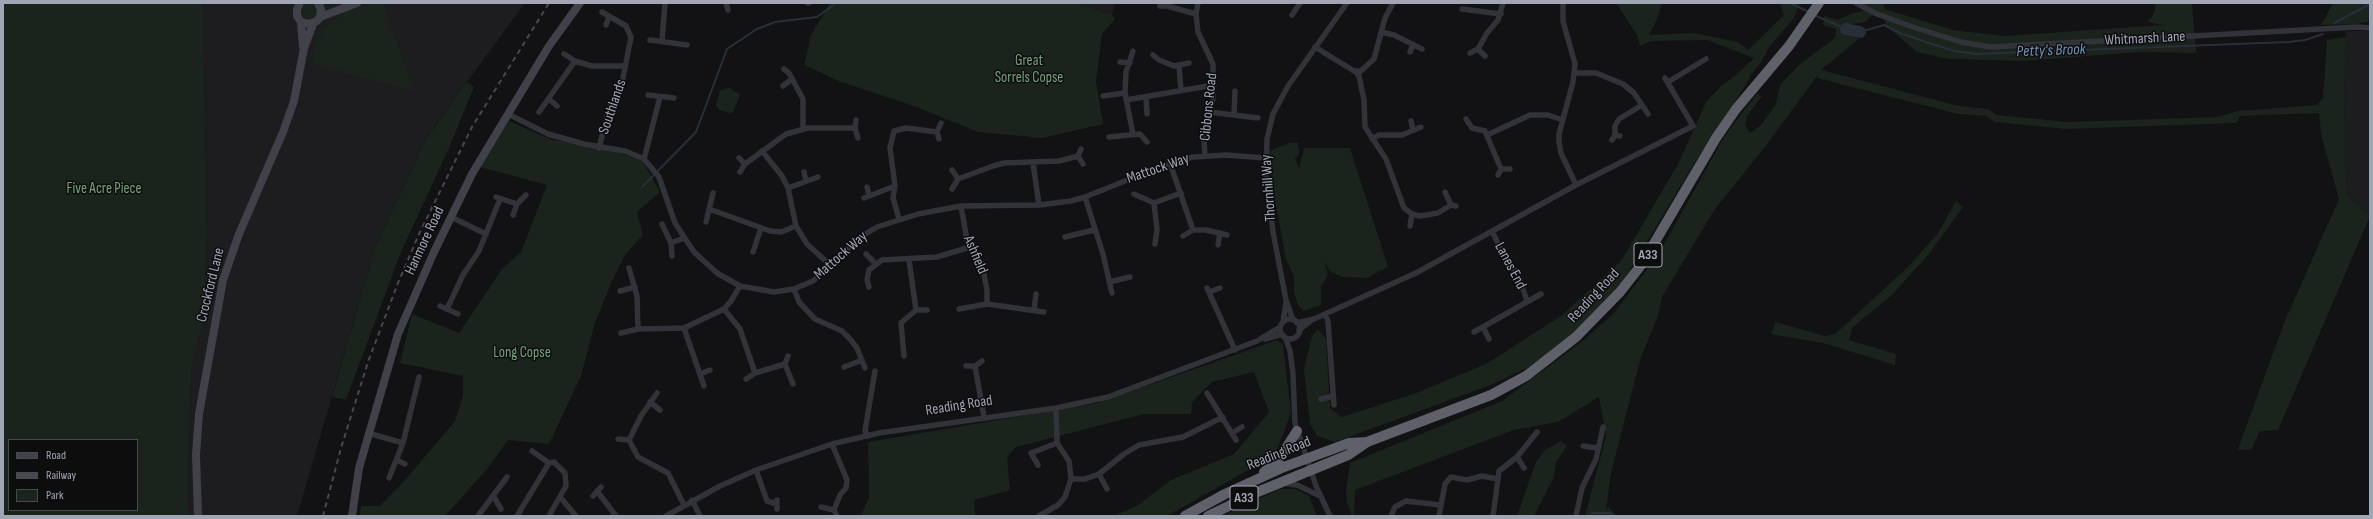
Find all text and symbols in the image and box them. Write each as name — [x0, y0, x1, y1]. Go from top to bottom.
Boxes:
street label: Whitmarsh Lane — [2104, 28, 2186, 50]
water label: Petty's Brook — [2016, 40, 2086, 62]
park label: Great Sorrels Copse — [995, 52, 1063, 87]
street label: Cibbons Road — [1196, 72, 1222, 142]
street label: Southlands — [595, 77, 631, 137]
street label: Mattock Way — [1124, 150, 1192, 188]
street label: Thornhill Way — [1258, 154, 1280, 222]
park label: Five Acre Piece — [67, 180, 141, 198]
street label: Hanmore Road — [401, 204, 449, 278]
street label: Mattock Way — [811, 228, 871, 284]
street label: Ashfield — [959, 233, 991, 277]
street label: Lanes End — [1490, 240, 1530, 292]
road number: A33 — [1634, 243, 1662, 267]
street label: Crockford Lane — [193, 246, 229, 324]
street label: Reading Road — [1564, 265, 1624, 327]
park label: Long Copse — [493, 344, 551, 362]
street label: Reading Road — [924, 392, 994, 420]
street label: Reading Road — [1244, 433, 1314, 475]
legend — [8, 439, 138, 511]
text: Road — [46, 448, 66, 463]
text: Railway — [46, 468, 76, 483]
road number: A33 — [1230, 486, 1258, 510]
text: Park — [46, 488, 64, 503]

